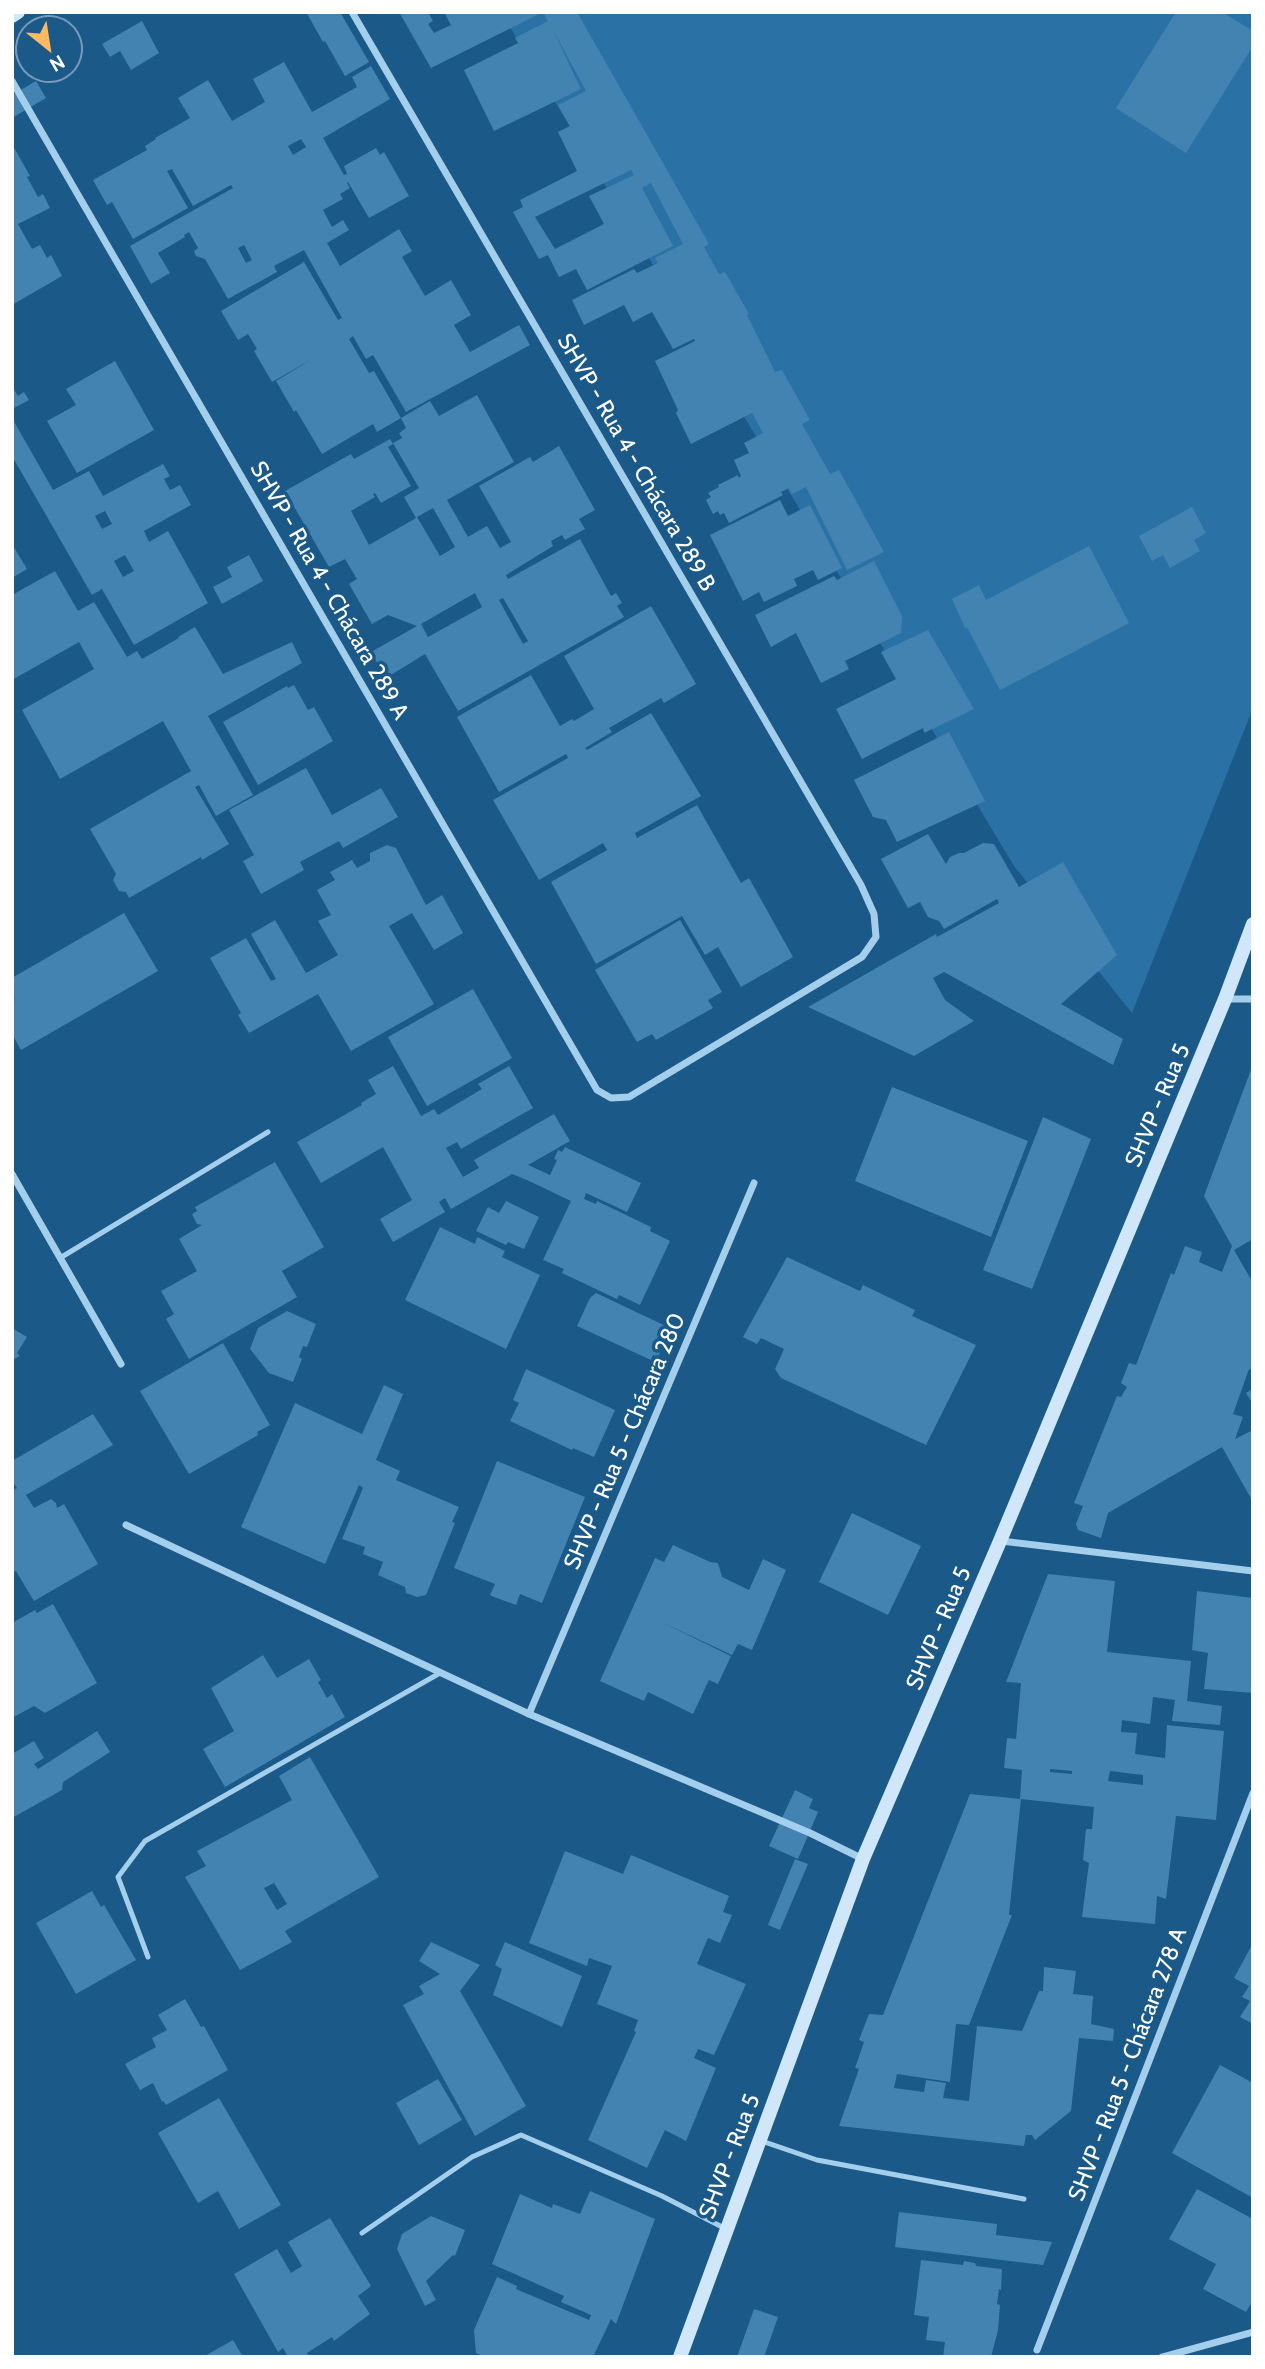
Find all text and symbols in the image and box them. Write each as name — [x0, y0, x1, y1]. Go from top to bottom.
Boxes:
north arrow — [14, 14, 84, 84]
text: N — [46, 50, 69, 77]
street label: SHVP - Rua 4 - Chácara 289 B — [552, 328, 722, 596]
street label: SHVP - Rua 4 - Chácara 289 A — [245, 456, 415, 724]
street label: SHVP - Rua 5 — [1118, 1039, 1196, 1171]
street label: SHVP - Rua 5 - Chácara 280 — [557, 1309, 691, 1573]
street label: SHVP - Rua 5 — [899, 1562, 977, 1694]
street label: SHVP - Rua 5 - Chácara 278 A — [1062, 1923, 1192, 2205]
street label: SHVP - Rua 5 — [692, 2090, 766, 2222]

